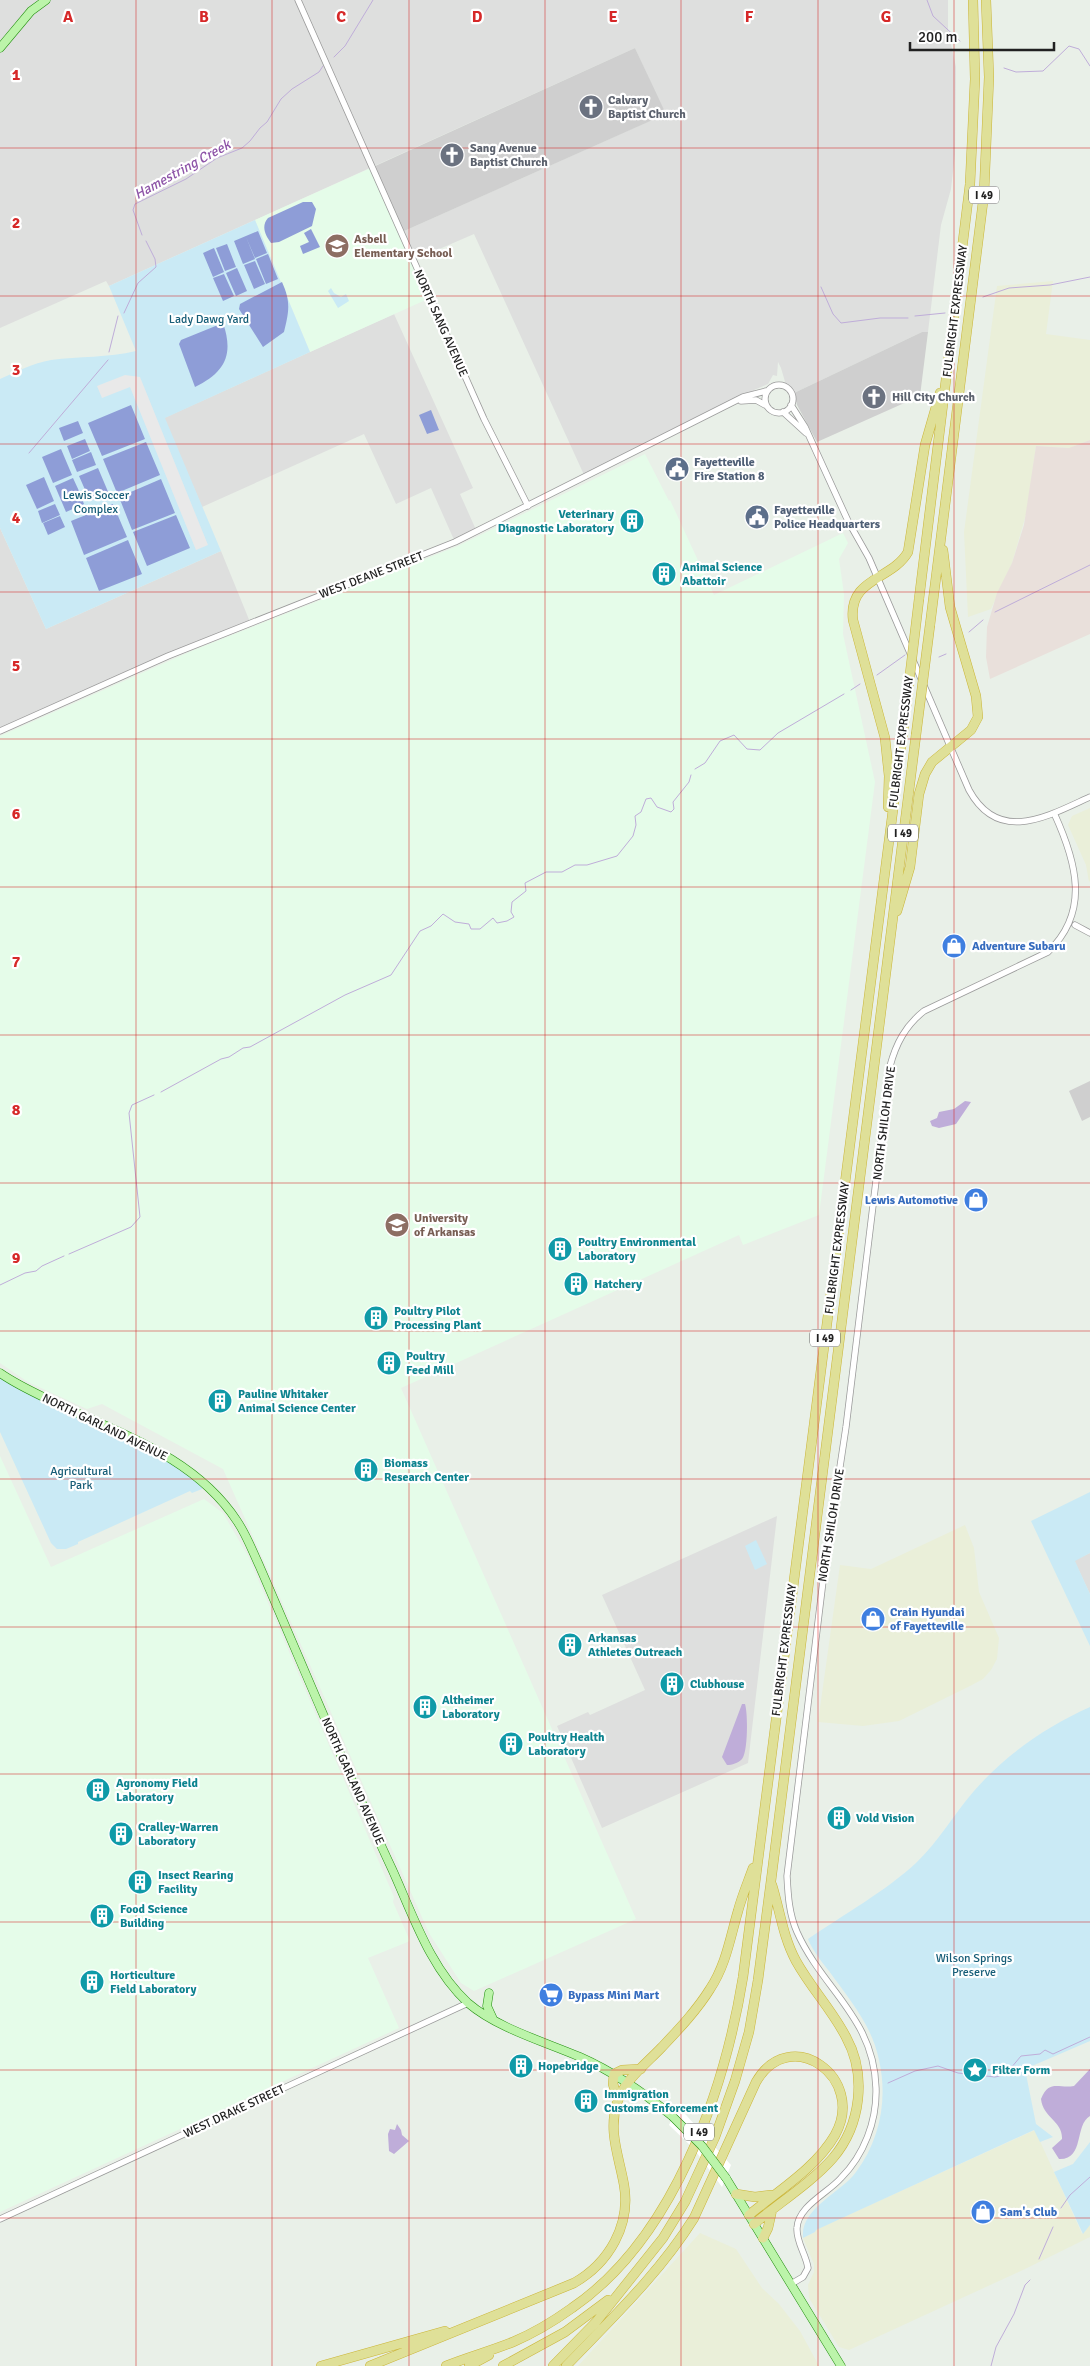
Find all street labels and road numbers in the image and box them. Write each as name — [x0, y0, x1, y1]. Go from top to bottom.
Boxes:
road number: I 49 — [969, 186, 999, 204]
street label: FULBRIGHT EXPRESSWAY — [940, 244, 971, 378]
street label: NORTH SANG AVENUE — [410, 267, 471, 379]
street label: WEST DEANE STREET — [317, 549, 425, 602]
street label: FULBRIGHT EXPRESSWAY — [886, 675, 917, 809]
road number: I 49 — [888, 824, 918, 841]
street label: NORTH SHILOH DRIVE — [870, 1065, 899, 1181]
street label: FULBRIGHT EXPRESSWAY — [822, 1181, 853, 1315]
road number: I 49 — [810, 1330, 840, 1346]
street label: NORTH GARLAND AVENUE — [40, 1391, 170, 1464]
street label: NORTH SHILOH DRIVE — [815, 1467, 848, 1583]
street label: FULBRIGHT EXPRESSWAY — [769, 1583, 800, 1717]
street label: NORTH GARLAND AVENUE — [318, 1715, 387, 1847]
street label: WEST DRAKE STREET — [181, 2081, 287, 2141]
road number: I 49 — [684, 2124, 714, 2140]

